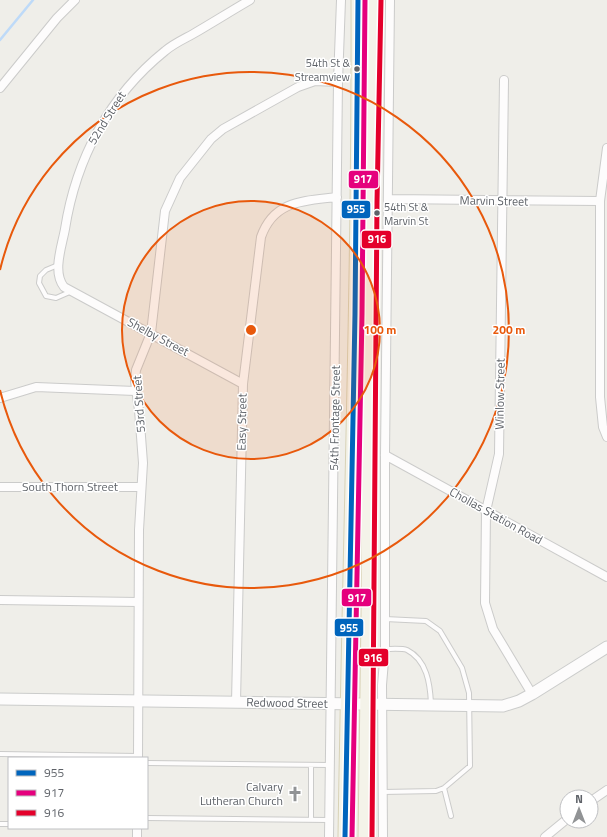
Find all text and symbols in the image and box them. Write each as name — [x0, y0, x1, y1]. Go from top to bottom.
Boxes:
place label: 54th St & Streamview — [295, 55, 351, 85]
marker: 54th St & Streamview — [352, 64, 362, 74]
street label: 52nd Street — [83, 87, 131, 148]
line badge: 917 — [348, 170, 379, 189]
text: 917 — [354, 171, 372, 187]
street label: Marvin Street — [460, 190, 529, 211]
place label: 54th St & Marvin St — [384, 199, 429, 229]
line badge: 955 — [341, 200, 371, 219]
text: 955 — [347, 201, 365, 217]
marker: 54th St & Marvin St — [372, 208, 382, 218]
line badge: 916 — [361, 230, 392, 249]
text: 916 — [368, 231, 386, 247]
street label: Shelby Street — [124, 312, 193, 361]
text: 100 m — [364, 320, 396, 339]
text: 200 m — [493, 320, 525, 339]
centre of rings — [244, 323, 258, 337]
street label: Winlow Street — [489, 357, 510, 430]
street label: 54th Frontage Street — [324, 364, 345, 471]
street label: 53rd Street — [127, 374, 150, 433]
street label: Easy Street — [231, 392, 252, 451]
street label: South Thorn Street — [22, 477, 119, 496]
street label: Chollas Station Road — [446, 482, 546, 549]
line badge: 917 — [341, 588, 372, 607]
text: 917 — [348, 590, 366, 606]
line badge: 955 — [334, 618, 364, 637]
text: 955 — [340, 620, 358, 636]
line badge: 916 — [358, 648, 389, 667]
text: 916 — [364, 650, 382, 666]
street label: Redwood Street — [246, 692, 329, 713]
legend — [8, 757, 148, 829]
text: 955 — [44, 763, 64, 782]
place label: Calvary Lutheran Church — [200, 777, 283, 810]
text: 917 — [44, 783, 64, 802]
church icon: Calvary Lutheran Church — [286, 785, 304, 803]
north arrow — [559, 789, 599, 829]
text: N — [575, 791, 583, 807]
text: 916 — [44, 803, 64, 822]

